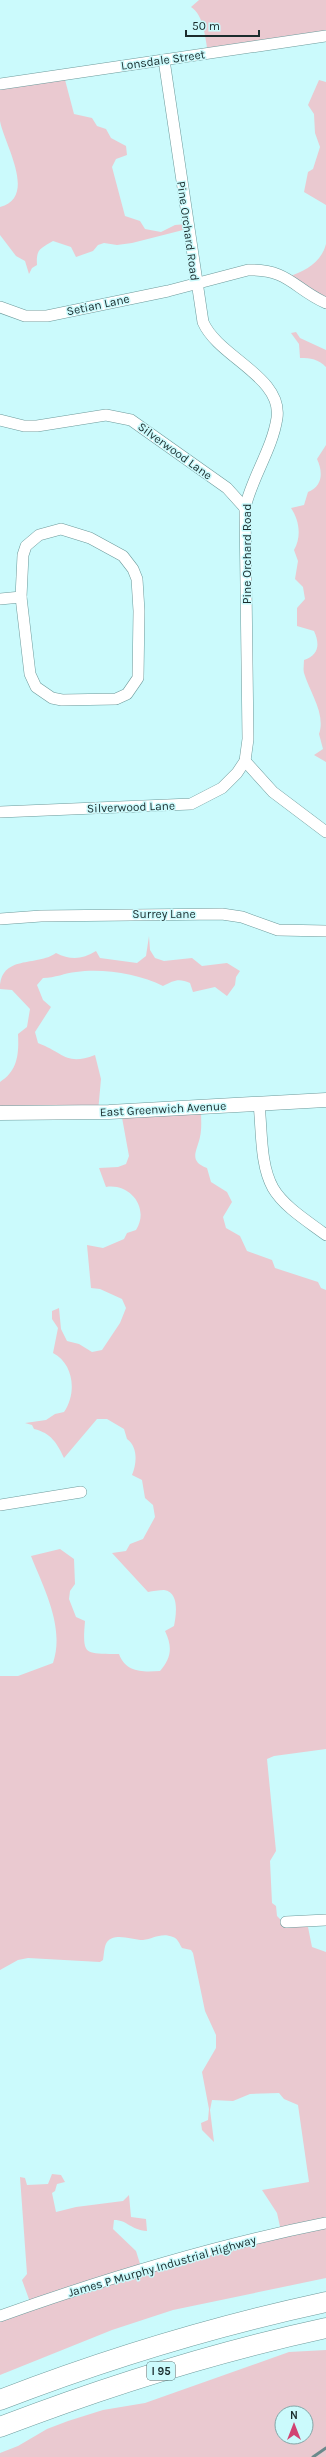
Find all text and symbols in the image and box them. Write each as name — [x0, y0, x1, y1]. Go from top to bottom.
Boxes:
scale bar — [186, 12, 259, 38]
text: 50 m — [192, 19, 220, 33]
street label: Lonsdale Street — [120, 47, 206, 73]
street label: Pine Orchard Road — [174, 180, 202, 282]
street label: Setian Lane — [65, 292, 131, 318]
street label: Silverwood Lane — [135, 419, 215, 483]
street label: Pine Orchard Road — [240, 504, 254, 604]
street label: Silverwood Lane — [87, 798, 175, 816]
street label: Surrey Lane — [132, 907, 196, 921]
street label: East Greenwich Avenue — [99, 1099, 227, 1119]
street label: James P Murphy Industrial Highway — [66, 2232, 258, 2300]
road number: I 95 — [147, 2362, 175, 2380]
north arrow — [274, 2405, 314, 2445]
text: N — [290, 2409, 298, 2422]

